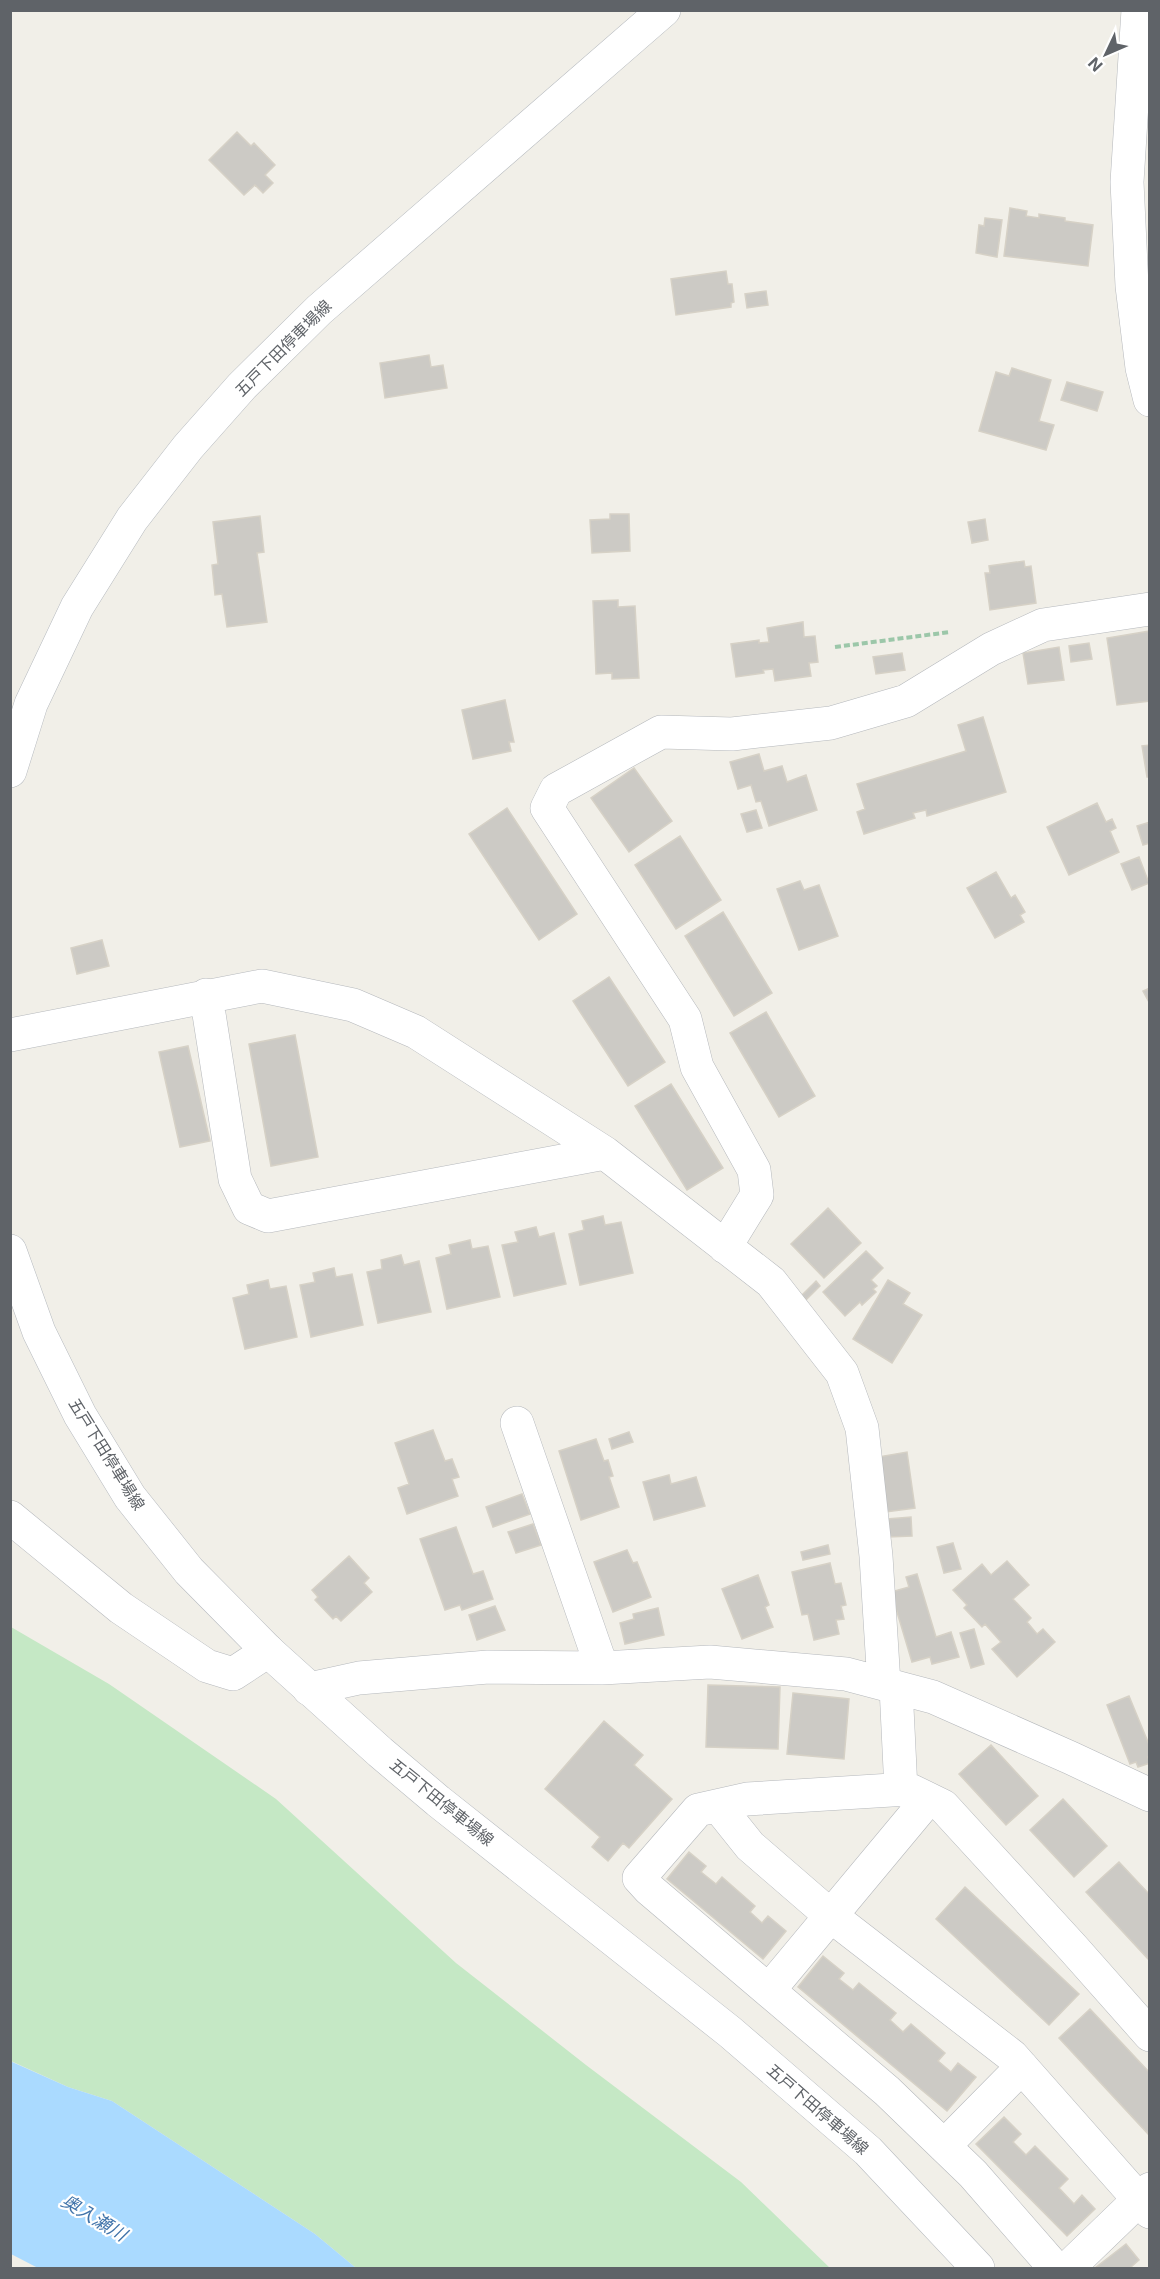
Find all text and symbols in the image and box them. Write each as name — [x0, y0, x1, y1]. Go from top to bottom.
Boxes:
north arrow — [1076, 24, 1136, 84]
text: N — [1084, 53, 1107, 76]
street label: 五戸下田停車場線 — [231, 296, 335, 400]
street label: 五戸下田停車場線 — [65, 1394, 149, 1514]
street label: 五戸下田停車場線 — [386, 1754, 498, 1850]
street label: 五戸下田停車場線 — [763, 2059, 873, 2159]
water label: 奥入瀬川 — [58, 2190, 132, 2246]

